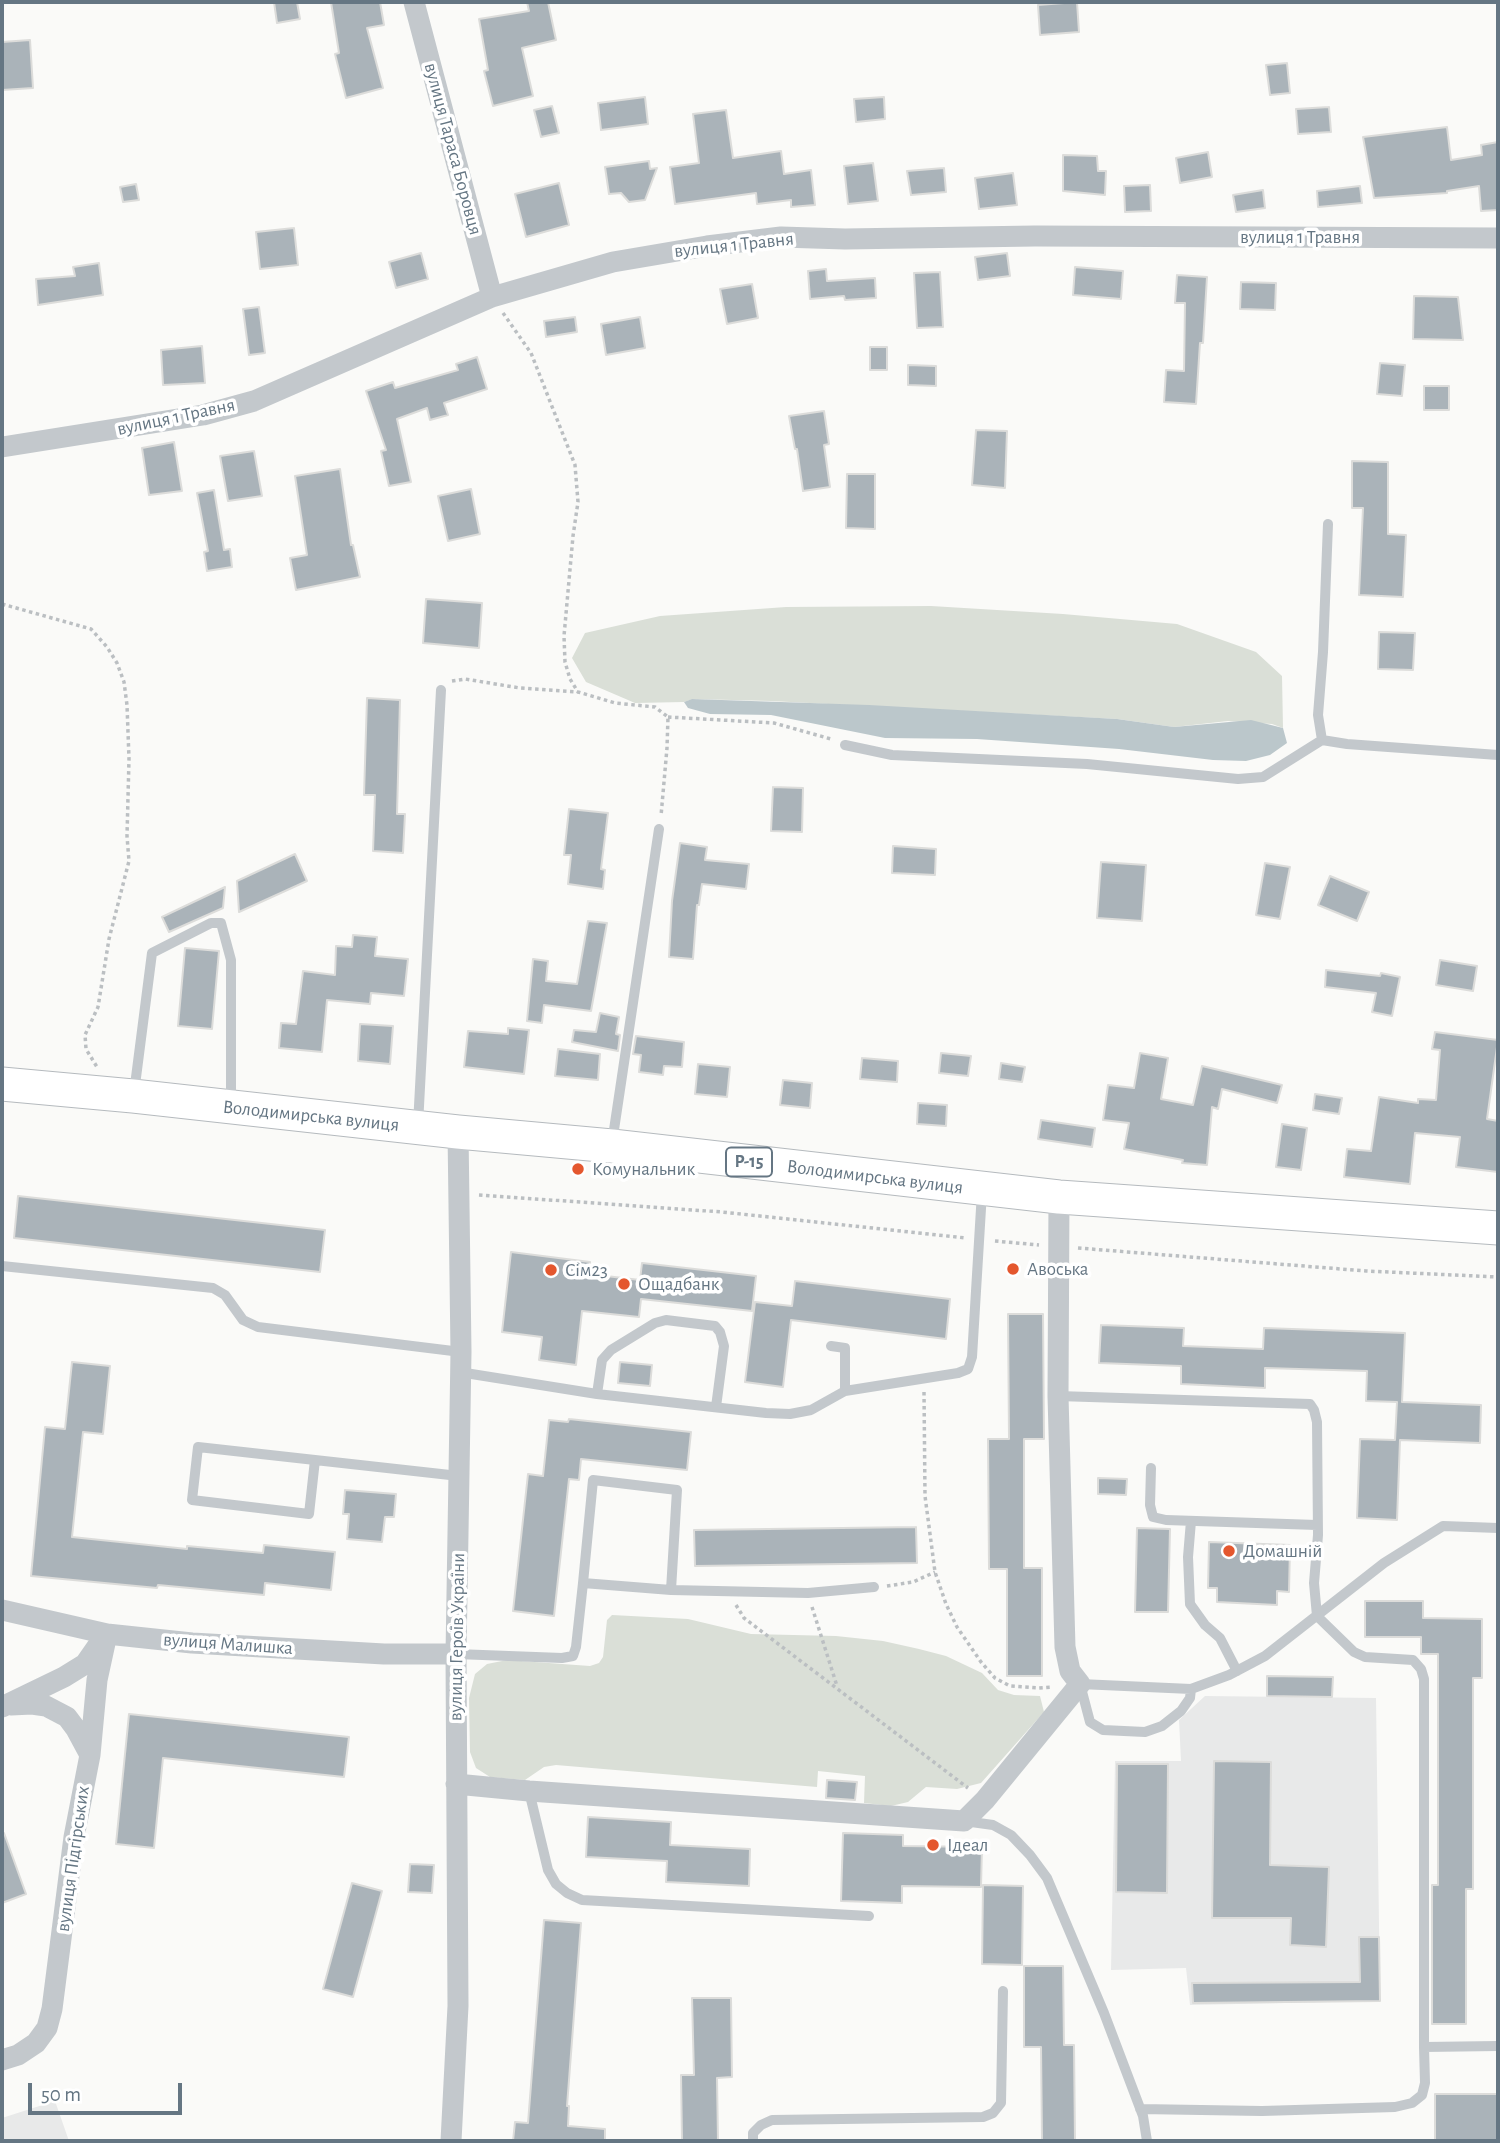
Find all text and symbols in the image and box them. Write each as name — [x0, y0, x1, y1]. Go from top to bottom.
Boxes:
street label: вулиця Тараса Боровця — [419, 60, 487, 238]
street label: вулиця 1 Травня — [1240, 226, 1360, 248]
street label: вулиця 1 Травня — [673, 227, 795, 263]
street label: вулиця 1 Травня — [115, 393, 237, 441]
street label: Володимирська вулиця — [222, 1095, 400, 1137]
road number: Р-15 — [726, 1148, 772, 1176]
street label: Володимирська вулиця — [786, 1155, 964, 1199]
place label: Комунальник — [592, 1158, 695, 1180]
marker: Комунальник — [570, 1161, 586, 1177]
place label: Авоська — [1027, 1258, 1088, 1280]
place label: Сім23 — [565, 1259, 608, 1281]
marker: Авоська — [1005, 1261, 1021, 1277]
marker: Сім23 — [543, 1262, 559, 1278]
place label: Ощадбанк — [638, 1273, 720, 1295]
marker: Ощадбанк — [616, 1276, 632, 1292]
place label: Домашній — [1243, 1540, 1322, 1562]
marker: Домашній — [1221, 1543, 1237, 1559]
street label: вулиця Героїв України — [444, 1553, 470, 1721]
street label: вулиця Малишка — [162, 1628, 294, 1660]
street label: вулиця Підгірських — [51, 1785, 95, 1933]
place label: Ідеал — [947, 1834, 988, 1856]
marker: Ідеал — [925, 1837, 941, 1853]
scale bar — [32, 2070, 186, 2114]
text: 50 m — [41, 2084, 81, 2105]

